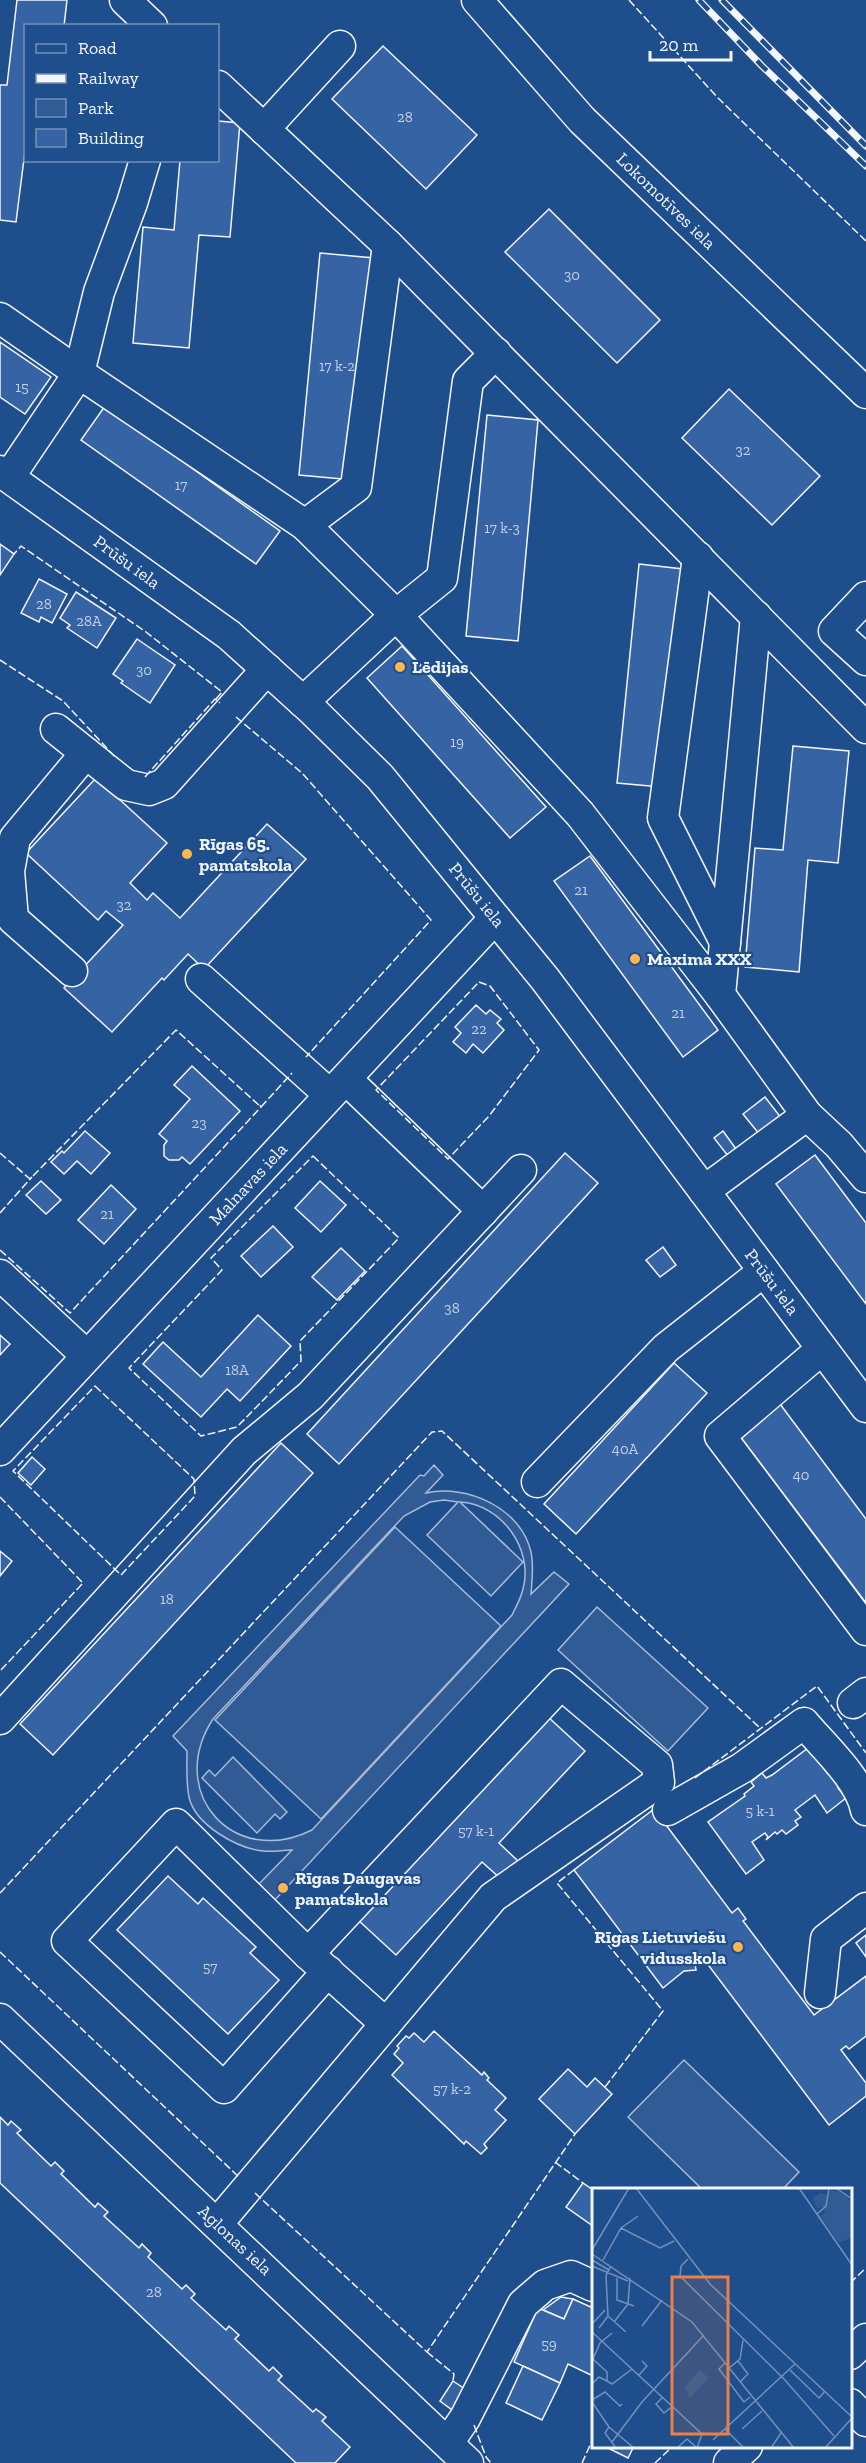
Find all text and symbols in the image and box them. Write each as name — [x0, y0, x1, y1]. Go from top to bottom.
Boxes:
legend — [24, 24, 219, 162]
scale bar — [650, 24, 731, 62]
text: 20 m — [659, 34, 699, 56]
text: Road — [78, 37, 117, 59]
text: Railway — [78, 67, 140, 89]
text: Park — [78, 97, 114, 119]
house number: 28 — [397, 108, 413, 126]
text: Building — [78, 127, 144, 149]
street label: Lokomotīves iela — [612, 148, 721, 254]
house number: 30 — [564, 266, 580, 284]
house number: 17 k-2 — [319, 357, 355, 375]
house number: 15 — [15, 378, 29, 396]
house number: 32 — [735, 441, 751, 459]
house number: 17 — [175, 476, 187, 494]
house number: 17 k-3 — [484, 519, 520, 537]
street label: Prūšu iela — [89, 530, 165, 594]
house number: 28 — [36, 595, 52, 613]
house number: 28A — [76, 612, 102, 630]
place label: Lēdijas — [412, 656, 469, 678]
marker: Lēdijas — [393, 660, 407, 674]
house number: 30 — [136, 661, 152, 679]
house number: 19 — [450, 733, 464, 751]
place label: Rīgas 65. pamatskola — [199, 833, 292, 876]
marker: Rīgas 65. pamatskola — [180, 847, 194, 861]
street label: Prūšu iela — [444, 858, 510, 932]
house number: 21 — [574, 881, 588, 899]
house number: 32 — [116, 896, 132, 914]
place label: Maxima XXX — [647, 948, 751, 970]
marker: Maxima XXX — [628, 952, 642, 966]
house number: 21 — [671, 1004, 685, 1022]
house number: 22 — [471, 1020, 487, 1038]
house number: 23 — [191, 1114, 207, 1132]
street label: Malnavas iela — [204, 1138, 292, 1230]
house number: 21 — [100, 1205, 114, 1223]
street label: Prūšu iela — [740, 1245, 804, 1320]
house number: 38 — [444, 1299, 460, 1317]
house number: 18A — [225, 1361, 249, 1379]
house number: 40A — [612, 1440, 638, 1458]
house number: 40 — [793, 1466, 809, 1484]
house number: 18 — [160, 1590, 174, 1608]
house number: 5 k-1 — [745, 1802, 775, 1820]
house number: 57 k-1 — [458, 1822, 494, 1840]
place label: Rīgas Daugavas pamatskola — [295, 1867, 421, 1910]
marker: Rīgas Daugavas pamatskola — [276, 1881, 290, 1895]
place label: Rīgas Lietuviešu vidusskola — [594, 1926, 726, 1969]
marker: Rīgas Lietuviešu vidusskola — [731, 1940, 745, 1954]
house number: 57 — [203, 1958, 217, 1976]
house number: 57 k-2 — [433, 2080, 471, 2098]
inset map — [592, 2188, 851, 2448]
street label: Aglonas iela — [193, 2200, 277, 2280]
house number: 28 — [146, 2283, 162, 2301]
house number: 59 — [541, 2335, 557, 2353]

